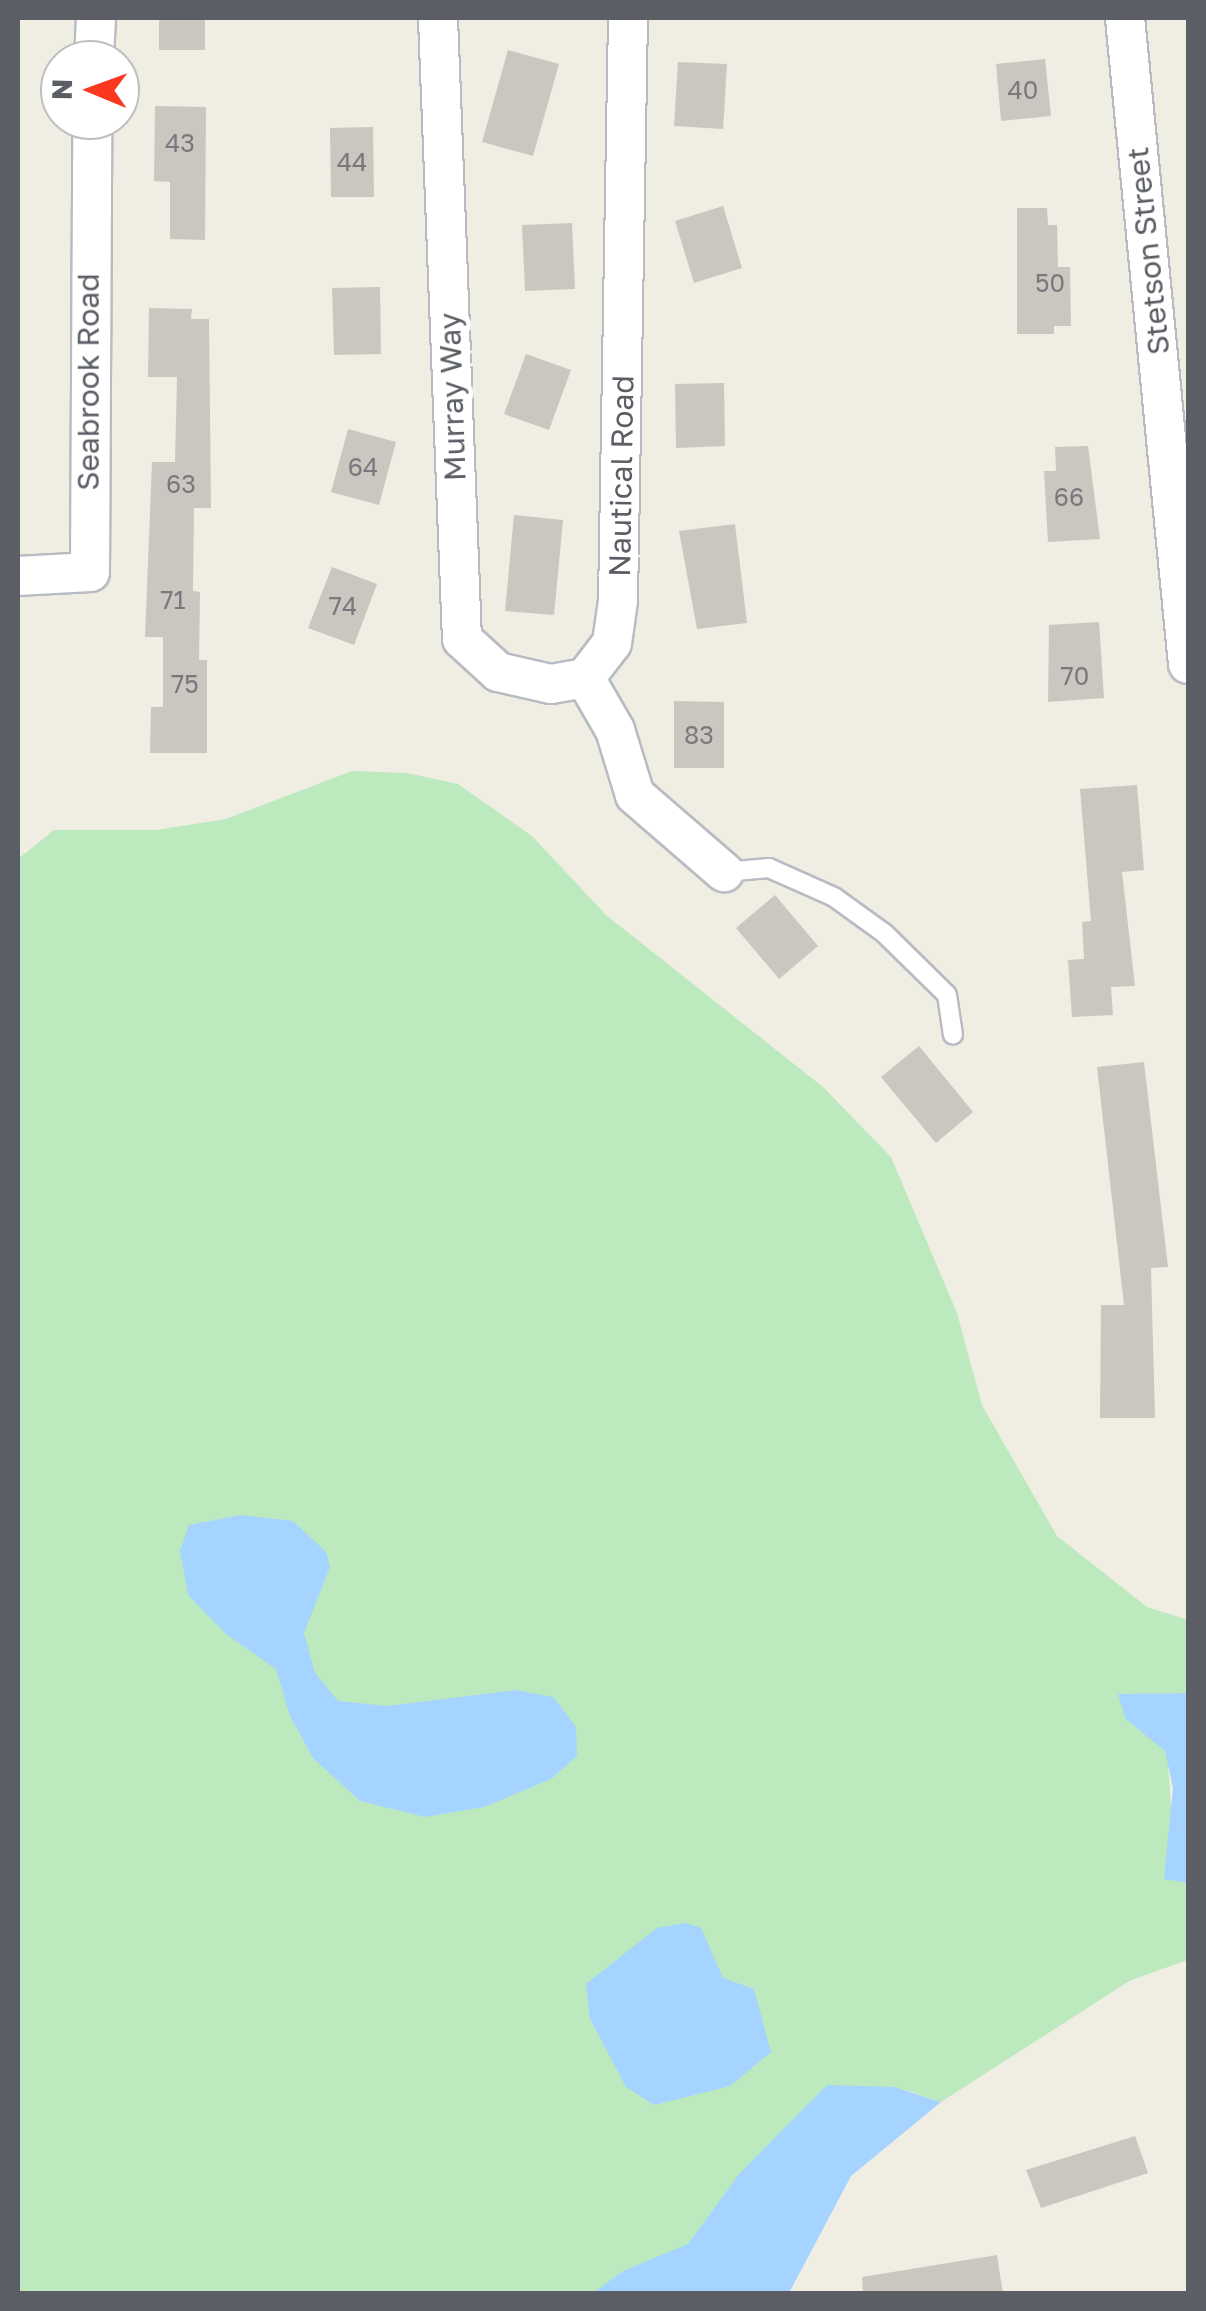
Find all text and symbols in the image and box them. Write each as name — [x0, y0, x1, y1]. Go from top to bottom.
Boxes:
north arrow — [40, 40, 140, 140]
house number: 40 — [1008, 75, 1038, 105]
text: N — [45, 79, 78, 100]
house number: 43 — [165, 128, 195, 158]
street label: Stetson Street — [1119, 145, 1177, 357]
house number: 44 — [337, 147, 367, 177]
house number: 50 — [1035, 268, 1065, 298]
street label: Seabrook Road — [70, 273, 106, 491]
street label: Murray Way — [431, 312, 473, 482]
street label: Nautical Road — [601, 375, 641, 577]
house number: 64 — [348, 452, 378, 482]
house number: 63 — [166, 469, 196, 499]
house number: 66 — [1054, 482, 1084, 512]
house number: 71 — [160, 585, 186, 615]
house number: 74 — [329, 591, 357, 621]
house number: 70 — [1061, 661, 1089, 691]
house number: 75 — [171, 669, 199, 699]
house number: 83 — [684, 720, 714, 750]

